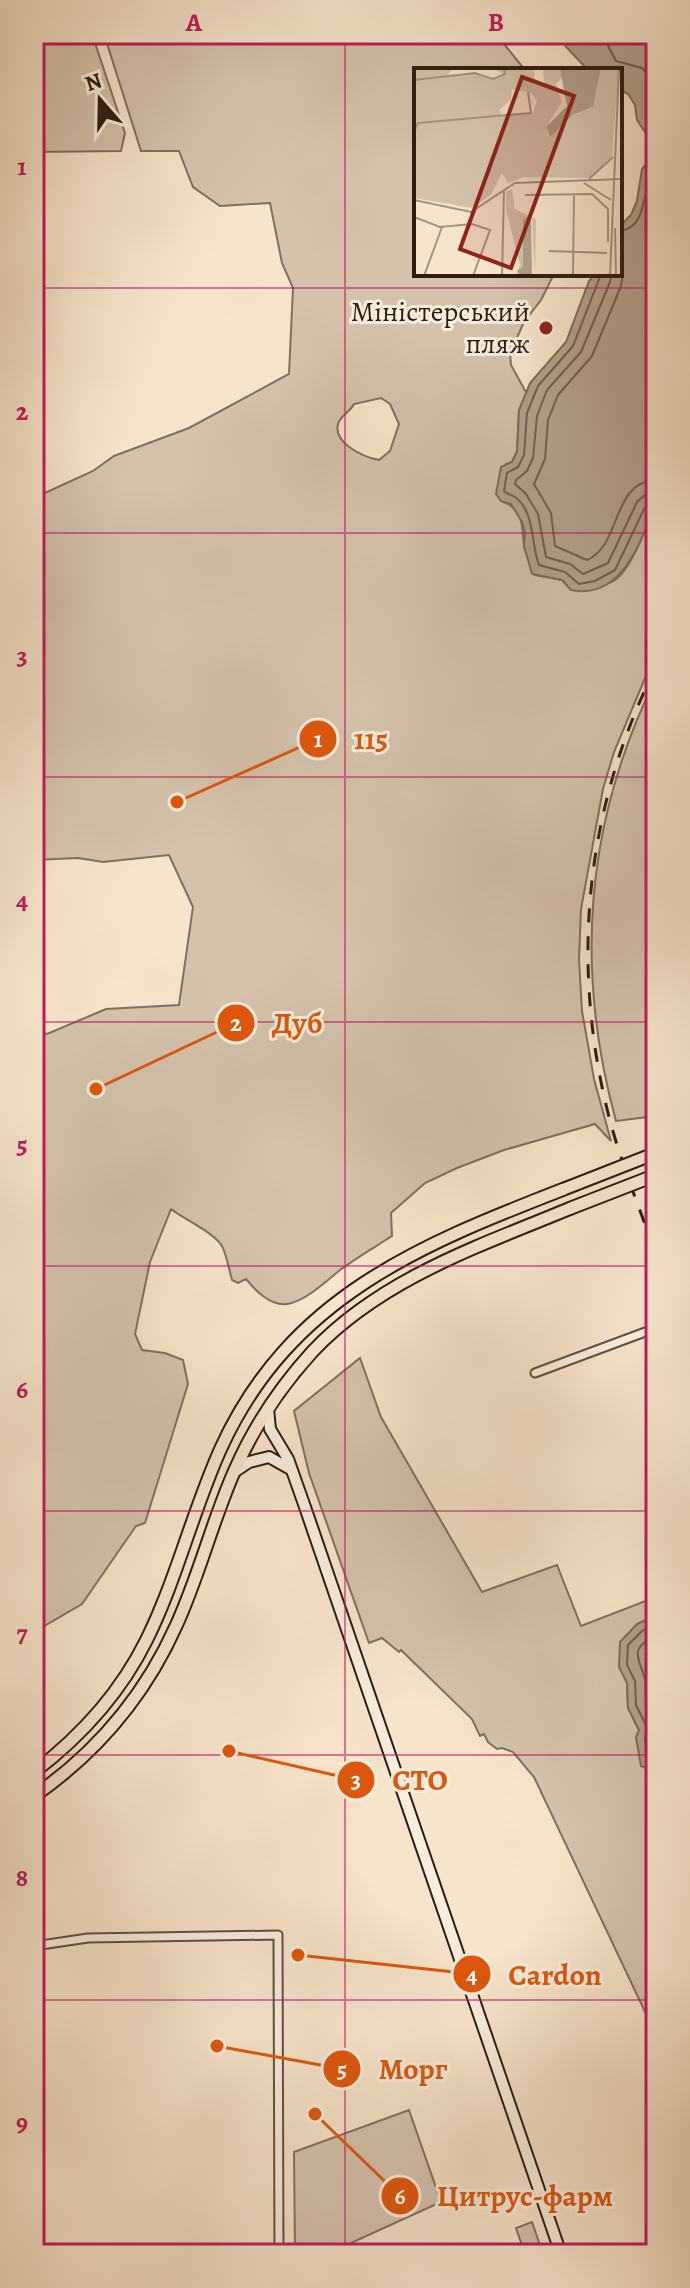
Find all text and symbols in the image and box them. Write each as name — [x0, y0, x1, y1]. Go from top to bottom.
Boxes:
text: A — [185, 5, 203, 40]
text: B — [488, 5, 504, 40]
north arrow — [60, 60, 140, 140]
text: N — [81, 65, 106, 99]
inset map — [414, 68, 622, 276]
text: 1 — [17, 149, 27, 184]
place label: Міністерський пляж — [351, 293, 530, 363]
marker: Міністерський пляж — [537, 319, 555, 337]
text: 2 — [16, 394, 29, 429]
text: 3 — [16, 638, 28, 673]
callout: 115 — [298, 712, 404, 766]
text: 115 — [354, 719, 388, 759]
text: 1 — [314, 723, 323, 755]
text: 4 — [16, 883, 28, 918]
callout: Дуб — [216, 996, 338, 1050]
text: Дуб — [272, 1003, 322, 1043]
text: 2 — [230, 1007, 242, 1039]
text: 5 — [16, 1127, 28, 1162]
text: 6 — [16, 1372, 28, 1407]
text: 7 — [16, 1616, 28, 1651]
callout: СТО — [336, 1753, 464, 1807]
text: СТО — [392, 1760, 448, 1800]
text: 3 — [351, 1764, 361, 1796]
text: 8 — [16, 1860, 28, 1895]
callout: Cardon — [452, 1947, 618, 2001]
text: Cardon — [508, 1955, 602, 1995]
text: 4 — [466, 1959, 478, 1991]
callout: Морг — [322, 2042, 463, 2096]
text: Морг — [379, 2049, 448, 2089]
text: 5 — [337, 2053, 347, 2085]
text: 9 — [16, 2105, 28, 2140]
callout: Цитрус-фарм — [380, 2169, 629, 2223]
text: Цитрус-фарм — [437, 2176, 613, 2216]
text: 6 — [394, 2180, 406, 2212]

